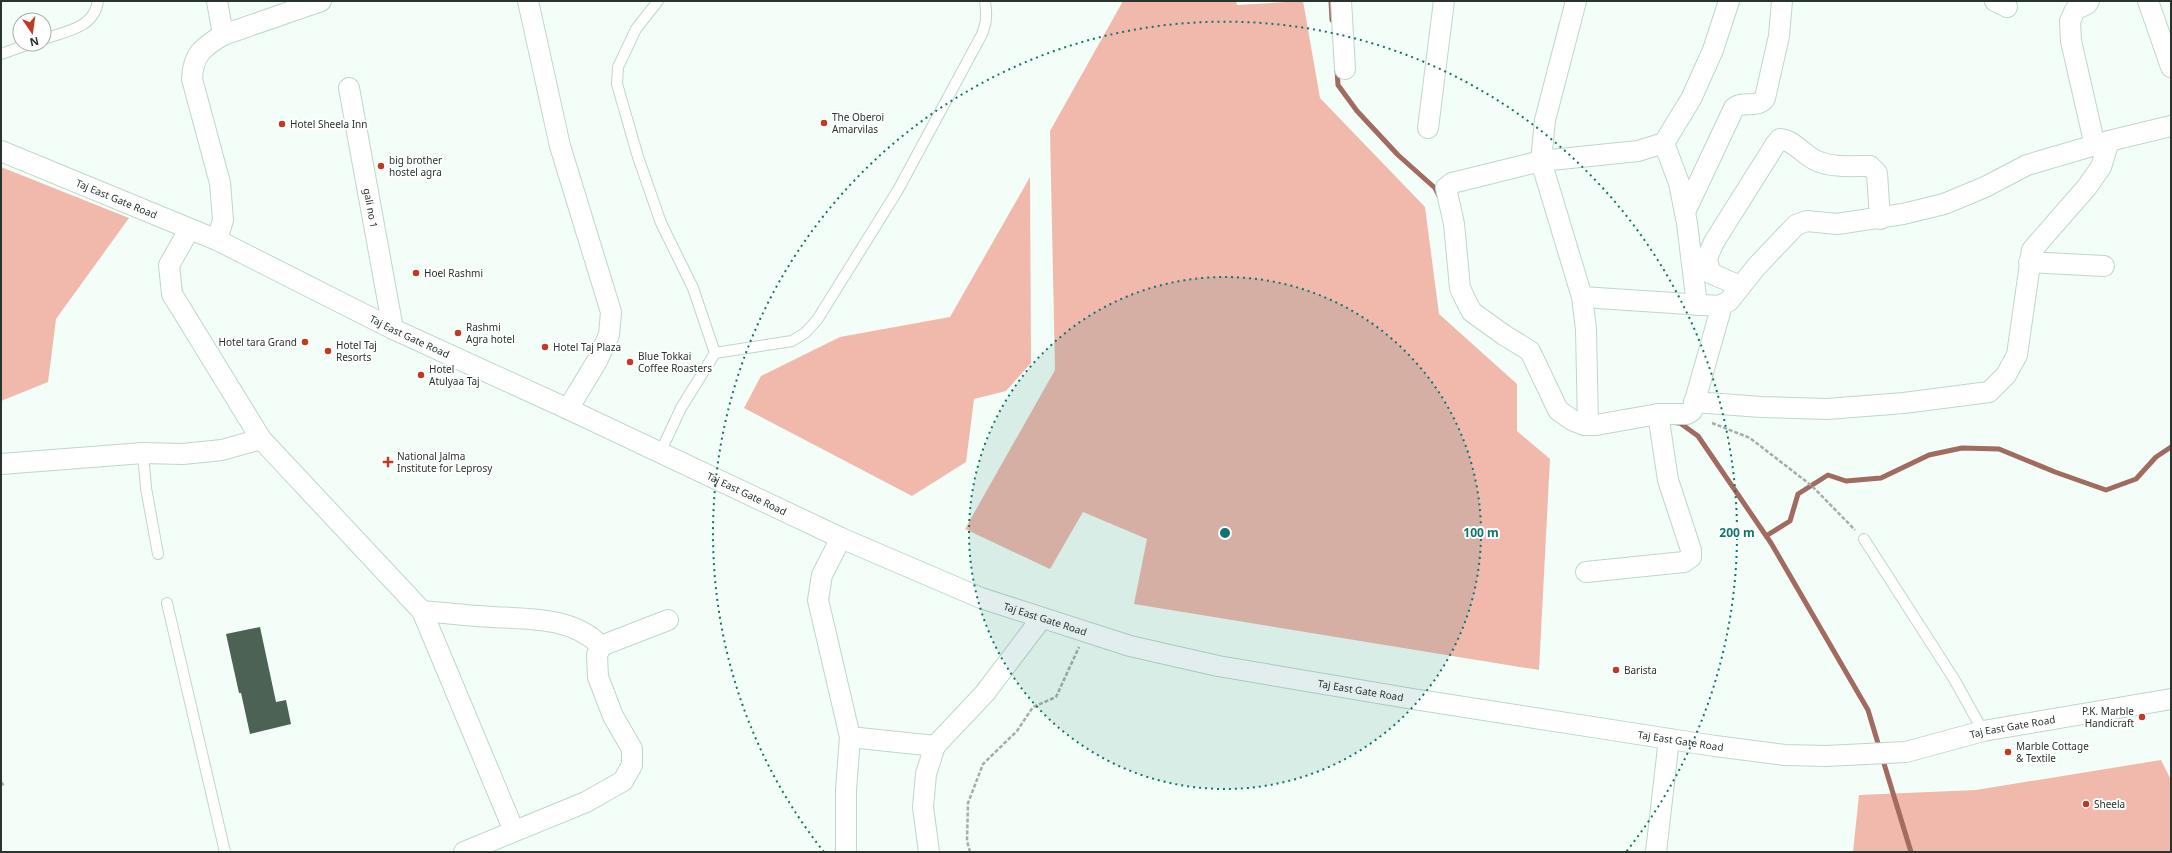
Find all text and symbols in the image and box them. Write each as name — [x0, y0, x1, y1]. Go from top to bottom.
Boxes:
north arrow — [12, 12, 52, 52]
text: N — [28, 34, 40, 51]
place label: The Oberoi Amarvilas — [832, 110, 884, 136]
place label: Hotel Sheela Inn — [290, 117, 367, 131]
marker: The Oberoi Amarvilas — [819, 118, 829, 128]
marker: Hotel Sheela Inn — [277, 119, 287, 129]
place label: big brother hostel agra — [389, 153, 442, 179]
marker: big brother hostel agra — [376, 161, 386, 171]
street label: Taj East Gate Road — [74, 176, 159, 222]
street label: gali no 1 — [360, 187, 381, 229]
place label: Hoel Rashmi — [424, 266, 483, 280]
marker: Hoel Rashmi — [411, 268, 421, 278]
street label: Taj East Gate Road — [367, 311, 452, 361]
place label: Rashmi Agra hotel — [466, 320, 515, 346]
marker: Rashmi Agra hotel — [453, 328, 463, 338]
place label: Hotel tara Grand — [219, 335, 297, 349]
marker: Hotel tara Grand — [300, 337, 310, 347]
place label: Hotel Taj Resorts — [336, 338, 377, 364]
place label: Hotel Taj Plaza — [553, 340, 621, 354]
marker: Hotel Taj Plaza — [540, 342, 550, 352]
marker: Hotel Taj Resorts — [323, 346, 333, 356]
place label: Blue Tokkai Coffee Roasters — [638, 349, 712, 375]
marker: Blue Tokkai Coffee Roasters — [625, 357, 635, 367]
place label: Hotel Atulyaa Taj — [429, 362, 480, 388]
marker: Hotel Atulyaa Taj — [416, 370, 426, 380]
place label: National Jalma Institute for Leprosy — [397, 449, 493, 475]
marker: National Jalma Institute for Leprosy — [382, 456, 394, 468]
street label: Taj East Gate Road — [705, 469, 789, 518]
text: 100 m — [1463, 524, 1499, 541]
text: 200 m — [1719, 524, 1755, 541]
centre of rings — [1218, 526, 1232, 540]
street label: Taj East Gate Road — [1002, 599, 1089, 639]
place label: Barista — [1624, 663, 1657, 677]
marker: Barista — [1611, 665, 1621, 675]
street label: Taj East Gate Road — [1317, 676, 1405, 704]
place label: P.K. Marble Handicraft — [2082, 704, 2134, 730]
street label: Taj East Gate Road — [1968, 712, 2056, 741]
marker: P.K. Marble Handicraft — [2137, 712, 2147, 722]
street label: Taj East Gate Road — [1637, 727, 1724, 754]
place label: Marble Cottage & Textile — [2016, 739, 2089, 765]
marker: Marble Cottage & Textile — [2003, 747, 2013, 757]
place label: Sheela — [2094, 797, 2125, 811]
marker: Sheela — [2081, 799, 2091, 809]

